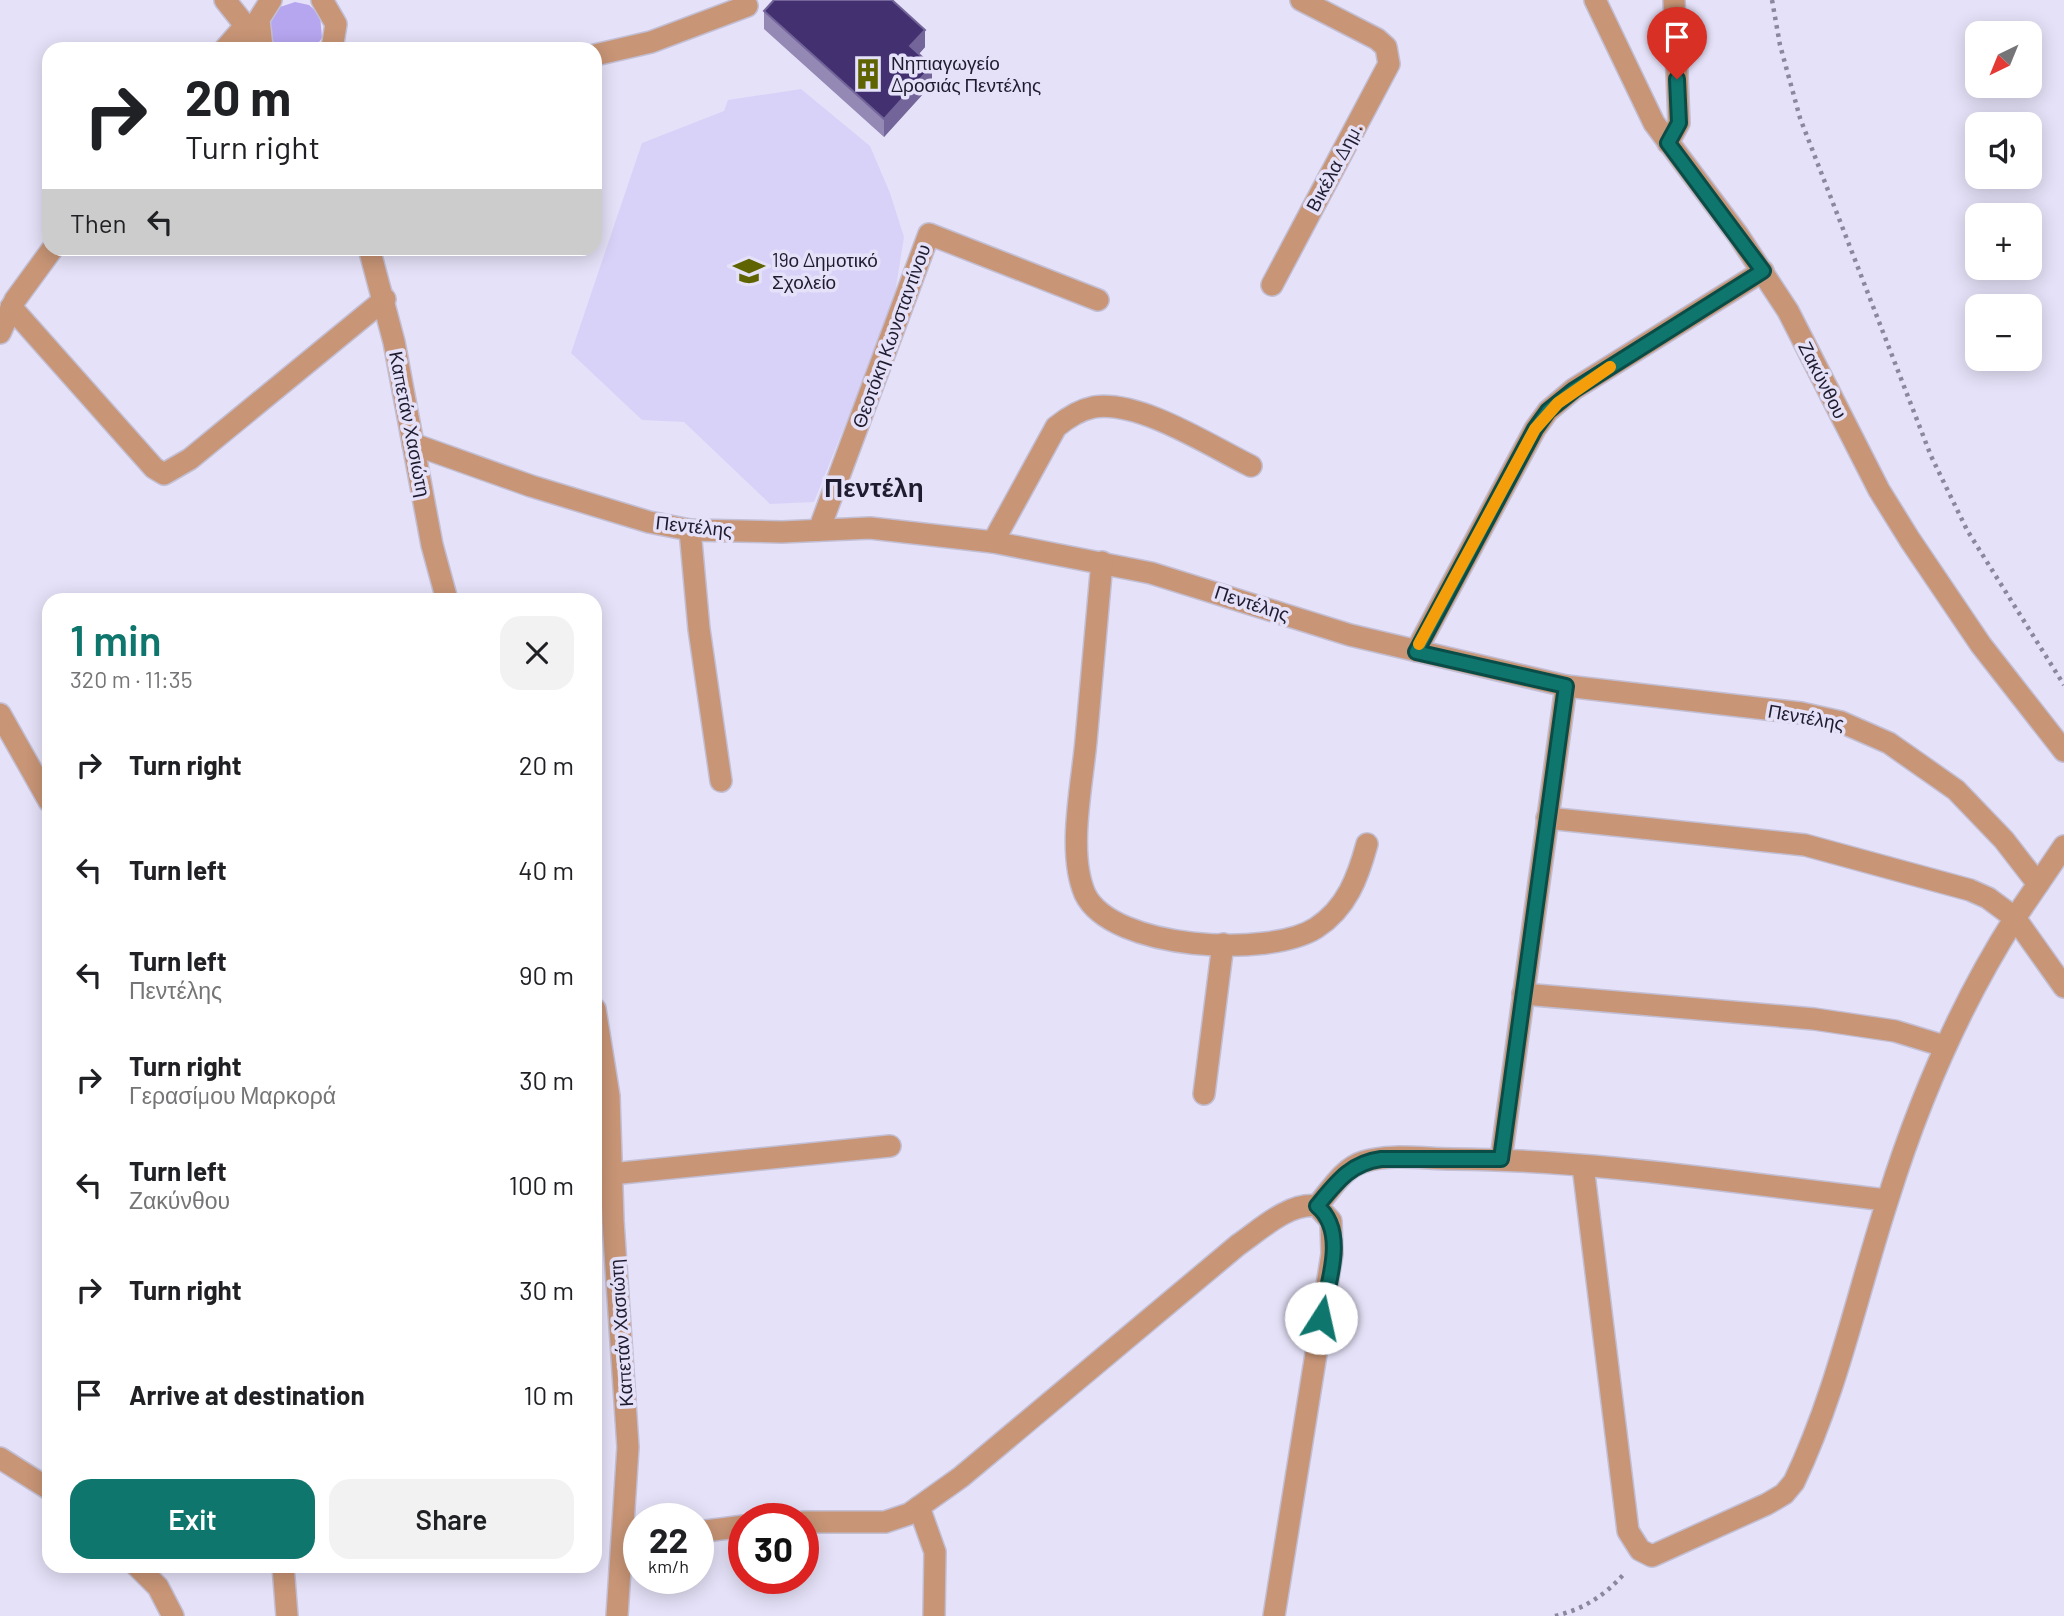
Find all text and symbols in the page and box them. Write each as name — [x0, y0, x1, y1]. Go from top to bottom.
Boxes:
pin — [1647, 7, 1707, 79]
icon: arrive — [1658, 18, 1696, 56]
north arrow — [1965, 21, 2042, 98]
map controls — [1965, 21, 2042, 371]
place label: Νηπιαγωγείο Δροσιάς Πεντέλης — [891, 51, 1041, 96]
building icon: Νηπιαγωγείο Δροσιάς Πεντέλης — [851, 57, 885, 91]
text: 20 m — [185, 67, 291, 126]
icon: right — [70, 70, 161, 161]
button: sound — [1965, 112, 2042, 189]
street label: Βικέλα Δημ. — [1301, 118, 1367, 215]
text: Turn right — [185, 127, 320, 165]
icon: left — [141, 203, 179, 241]
button: + — [1965, 203, 2042, 280]
text: Then — [70, 207, 127, 238]
street label: Θεοτόκη Κωνσταντίνου — [847, 241, 934, 431]
place label: 19ο Δημοτικό Σχολείο — [772, 248, 878, 293]
school or university icon: 19ο Δημοτικό Σχολείο — [732, 254, 766, 288]
button: − — [1965, 294, 2042, 371]
street label: Ζακύνθου — [1794, 337, 1853, 422]
street label: Καπετάν Χασιώτη — [385, 349, 436, 499]
district label: Πεντέλη — [824, 471, 924, 502]
street label: Πεντέλης — [655, 510, 733, 541]
street label: Πεντέλης — [1212, 580, 1292, 625]
text: 1 min — [70, 614, 162, 664]
button: close — [500, 616, 574, 690]
text: 320 m · 11:35 — [70, 665, 192, 693]
street label: Πεντέλης — [1766, 699, 1846, 735]
icon: right — [70, 746, 108, 784]
text: Turn right — [129, 749, 242, 780]
text: 20 m — [519, 749, 574, 780]
icon: left — [70, 851, 108, 889]
text: Turn left — [129, 854, 227, 885]
text: 40 m — [518, 854, 574, 885]
text: Turn left — [129, 945, 227, 976]
icon: left — [70, 956, 108, 994]
text: 90 m — [519, 959, 574, 990]
text: Πεντέλης — [129, 976, 222, 1004]
text: Turn right — [129, 1050, 242, 1081]
icon: right — [70, 1061, 108, 1099]
text: 30 m — [519, 1064, 574, 1095]
text: Γερασίμου Μαρκορά — [129, 1081, 336, 1109]
text: Turn left — [129, 1155, 227, 1186]
icon: left — [70, 1166, 108, 1204]
text: 100 m — [509, 1169, 574, 1200]
text: Ζακύνθου — [129, 1186, 230, 1214]
street label: Καπετάν Χασιώτη — [604, 1258, 637, 1408]
icon: right — [70, 1271, 108, 1309]
text: Turn right — [129, 1274, 242, 1305]
text: 30 m — [519, 1274, 574, 1305]
position arrow — [1284, 1281, 1358, 1355]
icon: arrive — [70, 1376, 108, 1414]
text: Arrive at destination — [129, 1379, 365, 1410]
text: 10 m — [524, 1379, 574, 1410]
button: Exit — [70, 1479, 315, 1559]
button: Share — [329, 1479, 574, 1559]
speed limit sign: 30 — [728, 1503, 819, 1594]
text: 22 — [649, 1518, 688, 1560]
text: km/h — [648, 1555, 689, 1577]

